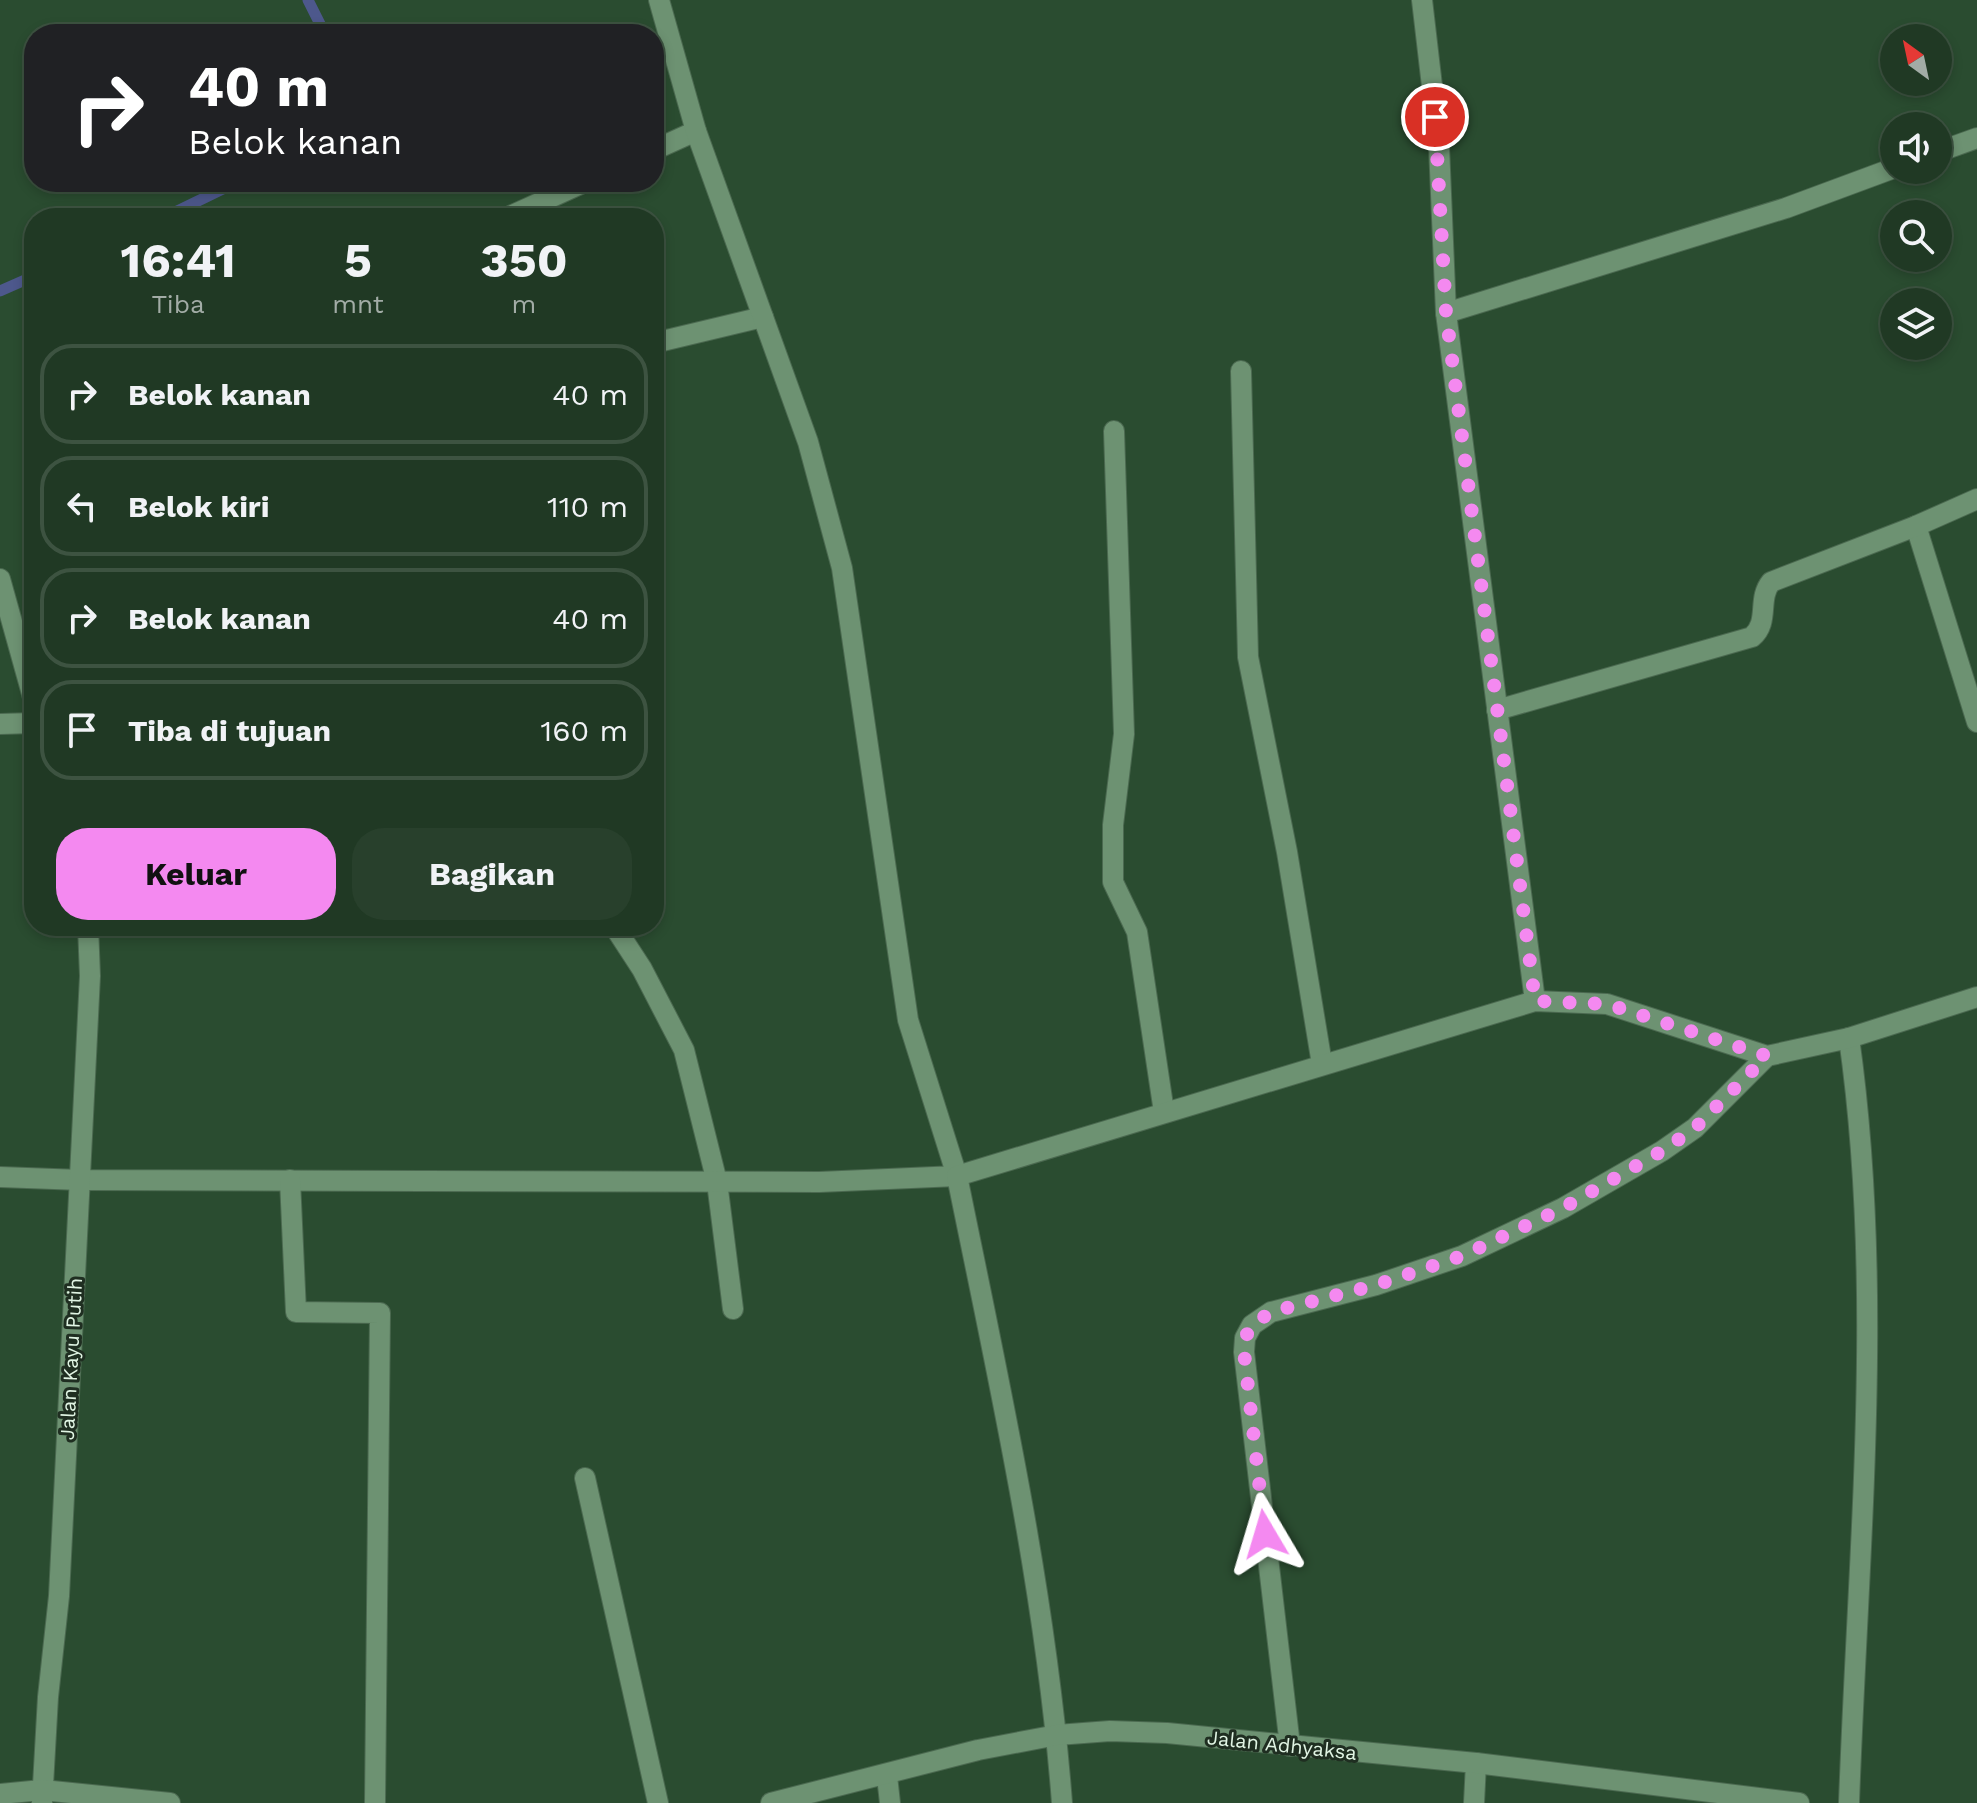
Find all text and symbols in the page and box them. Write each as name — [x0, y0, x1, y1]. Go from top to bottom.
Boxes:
north arrow — [1880, 24, 1952, 96]
map controls — [1880, 24, 1952, 360]
text: 40 m — [188, 54, 329, 120]
icon: right — [56, 56, 160, 160]
pin — [1401, 83, 1469, 151]
icon: arrive — [1413, 95, 1457, 139]
button: sound — [1880, 112, 1952, 184]
text: Belok kanan — [188, 121, 402, 163]
button: search — [1880, 200, 1952, 272]
text: 16:41 — [120, 232, 236, 289]
text: 5 — [344, 232, 372, 289]
text: 350 — [480, 232, 568, 289]
button: layers — [1880, 288, 1952, 360]
text: Tiba — [151, 289, 205, 319]
text: mnt — [332, 289, 384, 319]
text: m — [511, 289, 536, 319]
icon: right — [60, 372, 104, 416]
text: Belok kanan — [128, 377, 311, 412]
text: 40 m — [552, 377, 628, 412]
icon: left — [60, 484, 104, 528]
text: Belok kiri — [128, 489, 270, 524]
text: 110 m — [547, 489, 628, 524]
icon: right — [60, 596, 104, 640]
text: Belok kanan — [128, 601, 311, 636]
text: 40 m — [552, 601, 628, 636]
icon: arrive — [60, 708, 104, 752]
text: Tiba di tujuan — [128, 713, 331, 748]
text: 160 m — [541, 713, 628, 748]
button: Keluar — [56, 828, 336, 920]
button: Bagikan — [352, 828, 632, 920]
street label: Jalan Kayu Putih — [55, 1277, 87, 1441]
position arrow — [1223, 1492, 1307, 1576]
street label: Jalan Adhyaksa — [1206, 1725, 1358, 1765]

